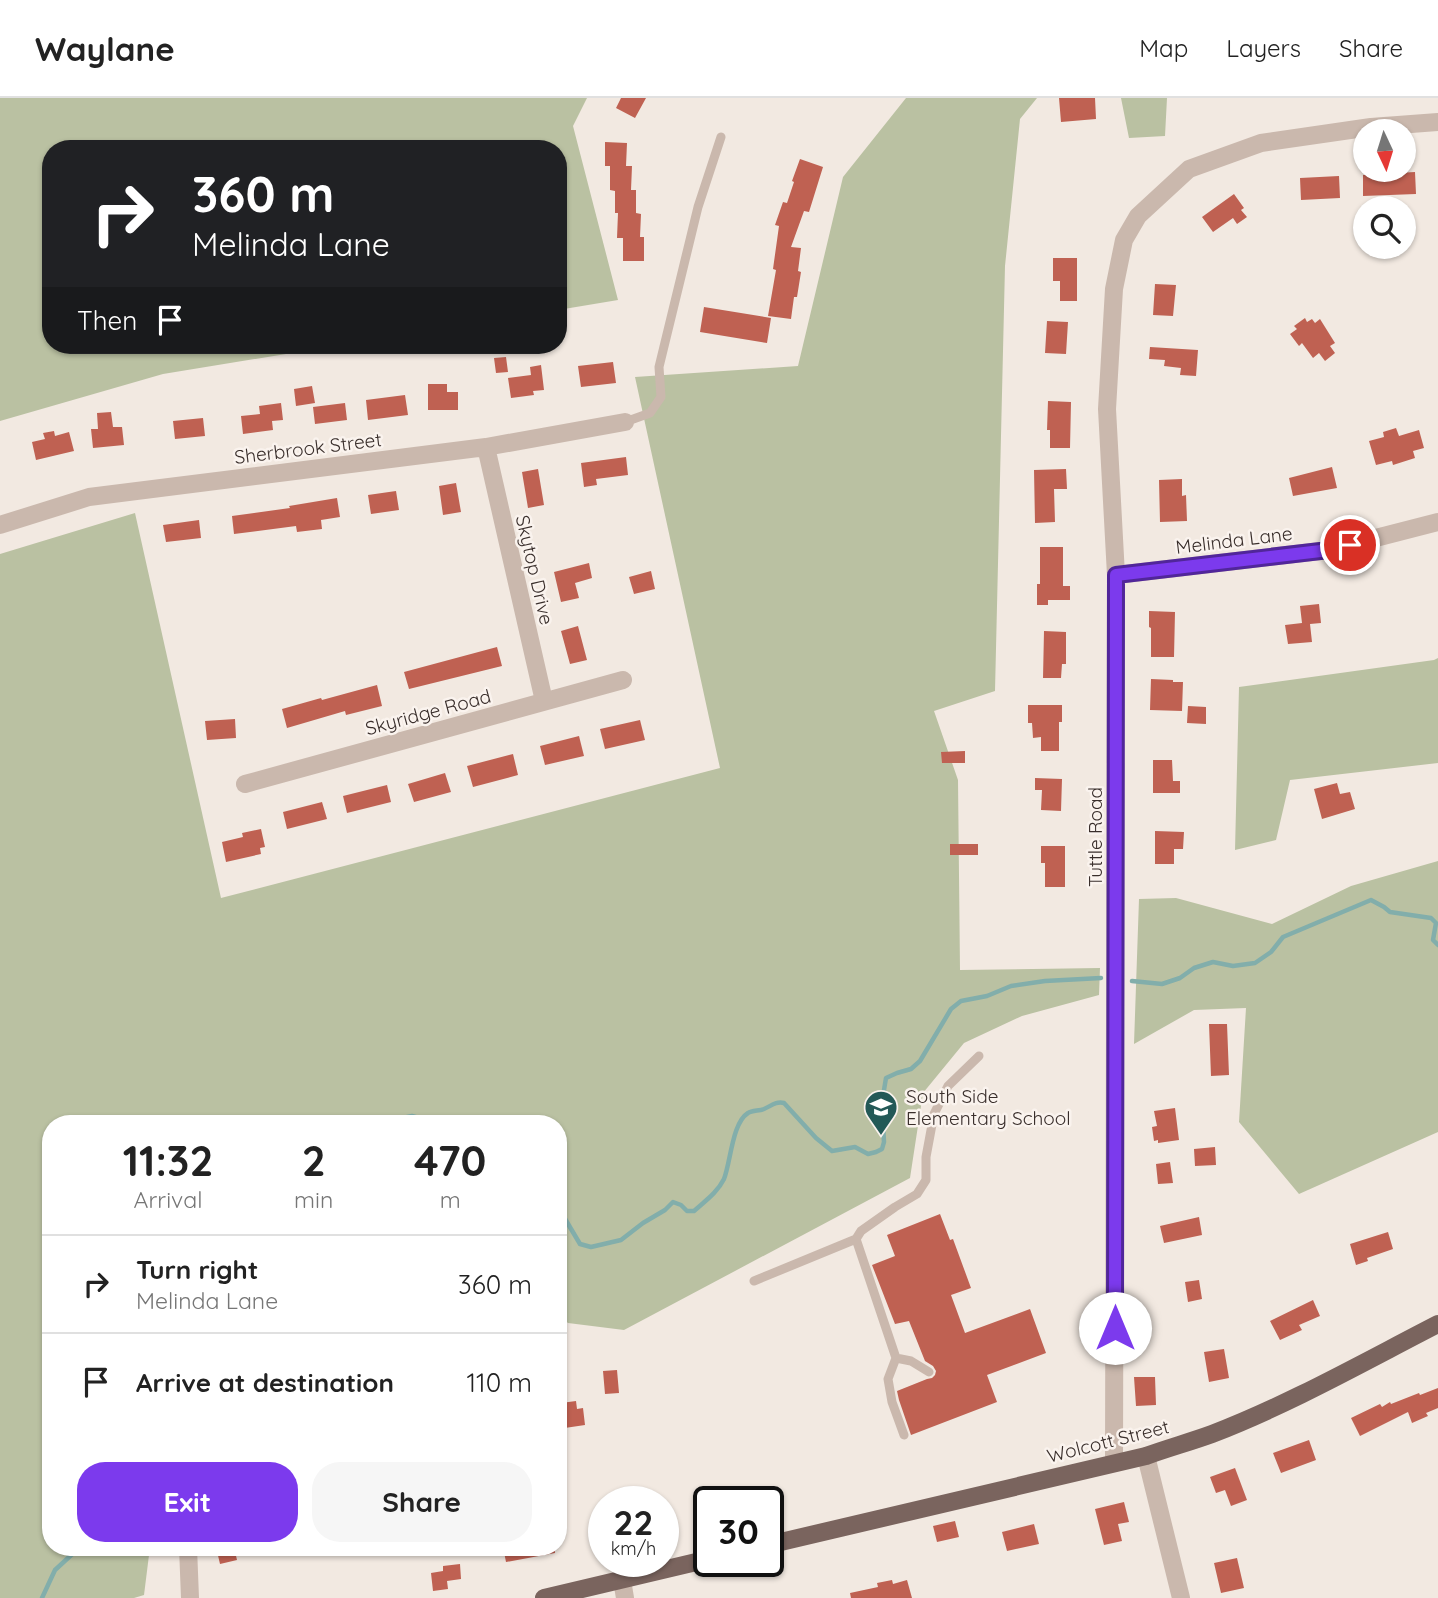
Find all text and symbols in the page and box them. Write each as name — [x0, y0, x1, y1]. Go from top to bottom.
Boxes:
text: Waylane — [35, 28, 175, 69]
text: Map — [1139, 33, 1188, 63]
text: Layers — [1226, 33, 1301, 63]
text: Share — [1339, 33, 1403, 63]
north arrow — [1353, 119, 1416, 182]
map controls — [1353, 119, 1416, 259]
text: 360 m — [192, 163, 334, 224]
icon: right — [77, 168, 168, 259]
button: search — [1353, 196, 1416, 259]
text: Melinda Lane — [192, 224, 390, 264]
icon: arrive — [151, 301, 189, 339]
text: Then — [77, 304, 137, 337]
street label: Sherbrook Street — [233, 427, 383, 469]
street label: Skytop Drive — [511, 513, 559, 627]
pin — [1320, 515, 1380, 575]
street label: Melinda Lane — [1174, 521, 1294, 559]
icon: arrive — [1331, 526, 1369, 564]
street label: Skyridge Road — [363, 684, 493, 740]
street label: Tuttle Road — [1083, 787, 1107, 887]
place label: South Side Elementary School — [906, 1084, 1071, 1130]
school or university icon: South Side Elementary School — [862, 1088, 900, 1137]
text: 11:32 — [123, 1134, 213, 1187]
text: 2 — [302, 1134, 326, 1187]
text: 470 — [414, 1134, 486, 1187]
text: Arrival — [134, 1185, 202, 1214]
text: min — [294, 1185, 333, 1214]
text: m — [440, 1185, 461, 1214]
text: Turn right — [136, 1253, 258, 1286]
icon: right — [77, 1265, 115, 1303]
text: 360 m — [458, 1268, 532, 1301]
text: Melinda Lane — [136, 1286, 278, 1315]
position arrow — [1078, 1291, 1152, 1365]
icon: arrive — [77, 1363, 115, 1401]
text: Arrive at destination — [136, 1366, 394, 1399]
text: 110 m — [466, 1366, 532, 1399]
street label: Wolcott Street — [1044, 1414, 1172, 1468]
button: Exit — [77, 1462, 298, 1542]
button: Share — [312, 1462, 532, 1542]
speed limit sign: 30 — [693, 1486, 784, 1577]
text: 22 — [614, 1500, 653, 1544]
text: km/h — [611, 1537, 656, 1560]

